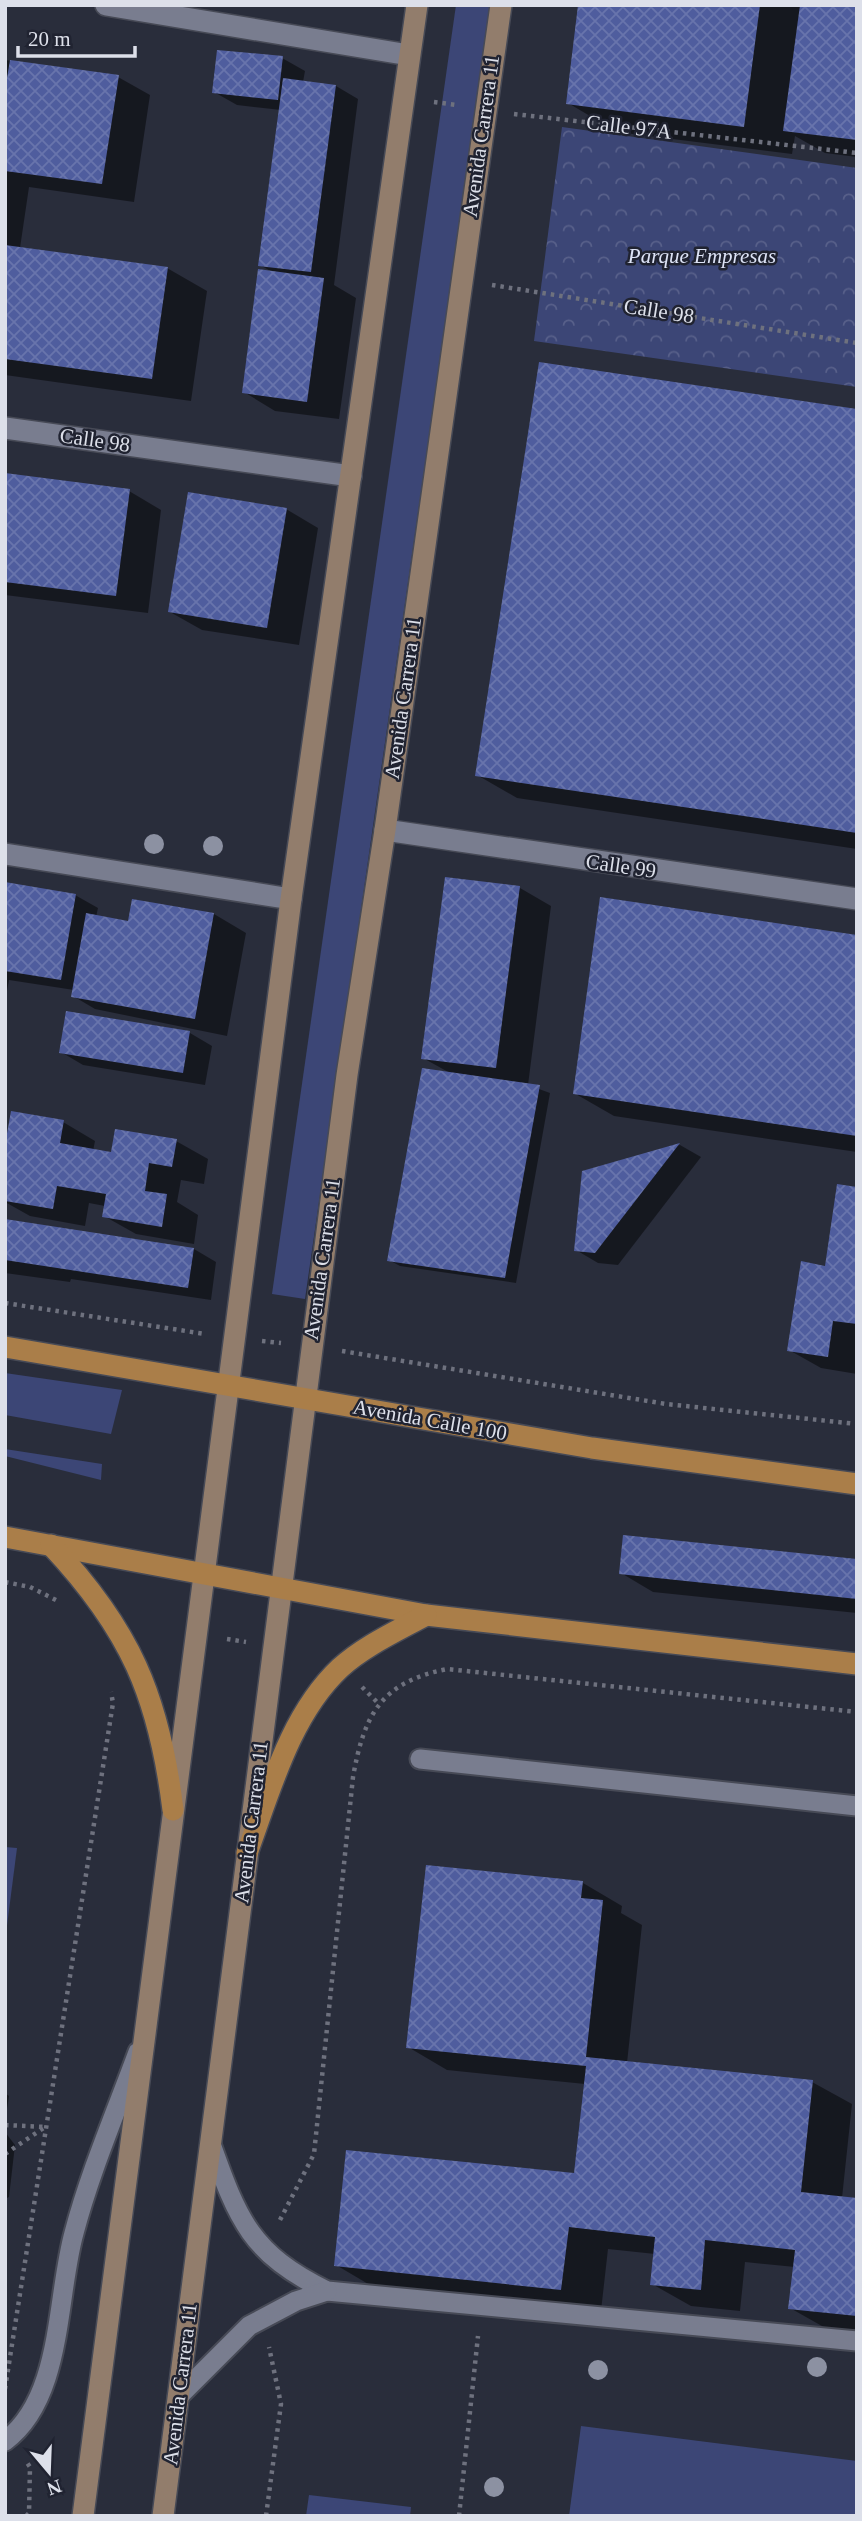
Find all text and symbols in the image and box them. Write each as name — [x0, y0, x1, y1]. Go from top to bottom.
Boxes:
scale bar — [18, 14, 135, 58]
text: 20 m — [28, 27, 71, 51]
street label: Avenida Carrera 11 — [458, 53, 504, 219]
street label: Calle 97A — [585, 110, 674, 144]
park label: Parque Empresas — [627, 244, 776, 268]
street label: Calle 98 — [622, 294, 696, 328]
street label: Calle 98 — [58, 423, 132, 457]
street label: Avenida Carrera 11 — [380, 615, 426, 781]
street label: Calle 99 — [584, 849, 658, 883]
street label: Avenida Carrera 11 — [299, 1176, 345, 1342]
street label: Avenida Calle 100 — [351, 1395, 509, 1445]
street label: Avenida Carrera 11 — [229, 1740, 273, 1904]
street label: Avenida Carrera 11 — [158, 2302, 202, 2466]
north arrow — [14, 2437, 84, 2507]
text: N — [44, 2475, 64, 2500]

